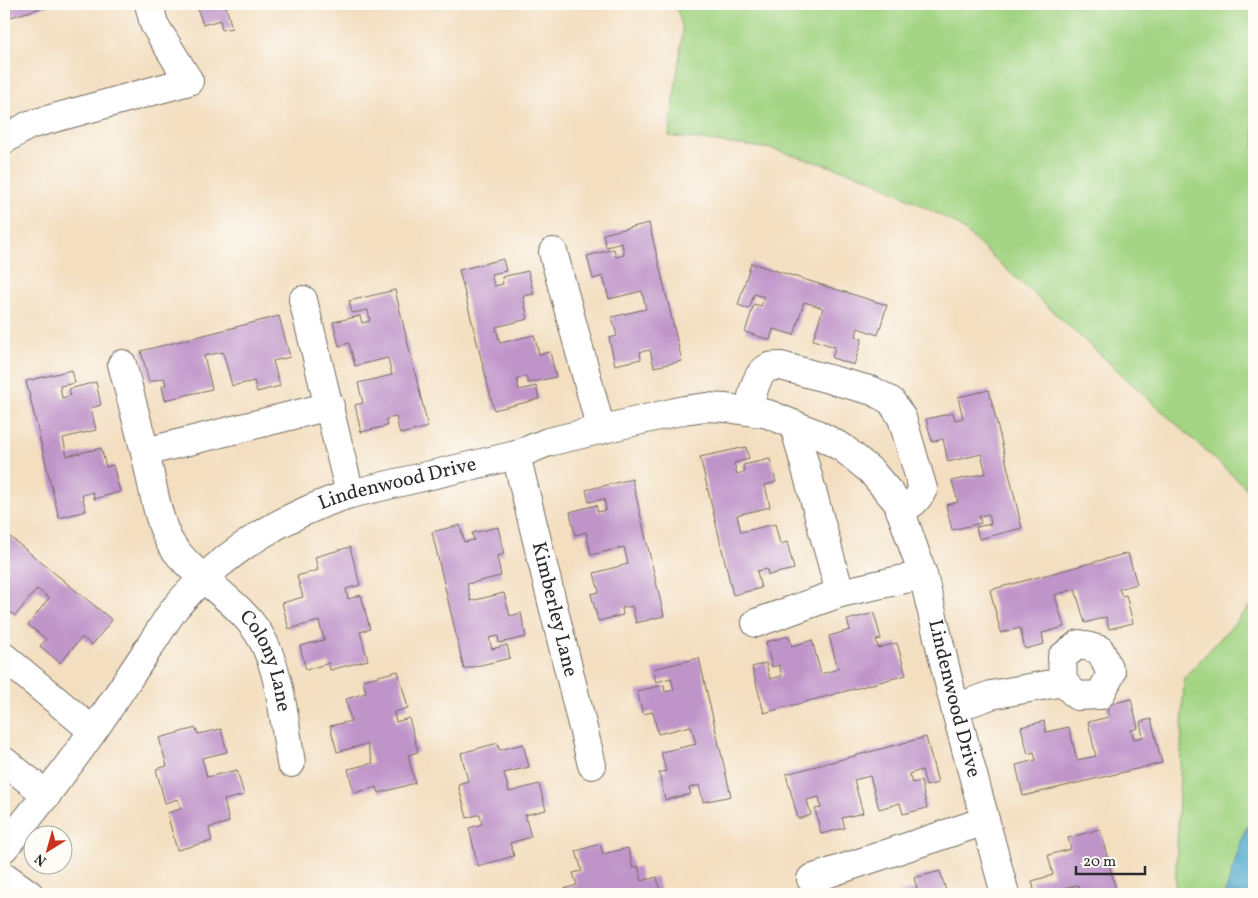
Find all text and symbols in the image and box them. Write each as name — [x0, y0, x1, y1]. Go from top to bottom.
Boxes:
street label: Lindenwood Drive — [314, 451, 479, 518]
street label: Kimberley Lane — [524, 539, 584, 680]
street label: Colony Lane — [232, 604, 297, 714]
street label: Lindenwood Drive — [920, 617, 987, 781]
north arrow — [22, 826, 72, 876]
scale bar — [1076, 843, 1144, 875]
text: N — [31, 849, 51, 870]
text: 20 m — [1083, 852, 1116, 873]

